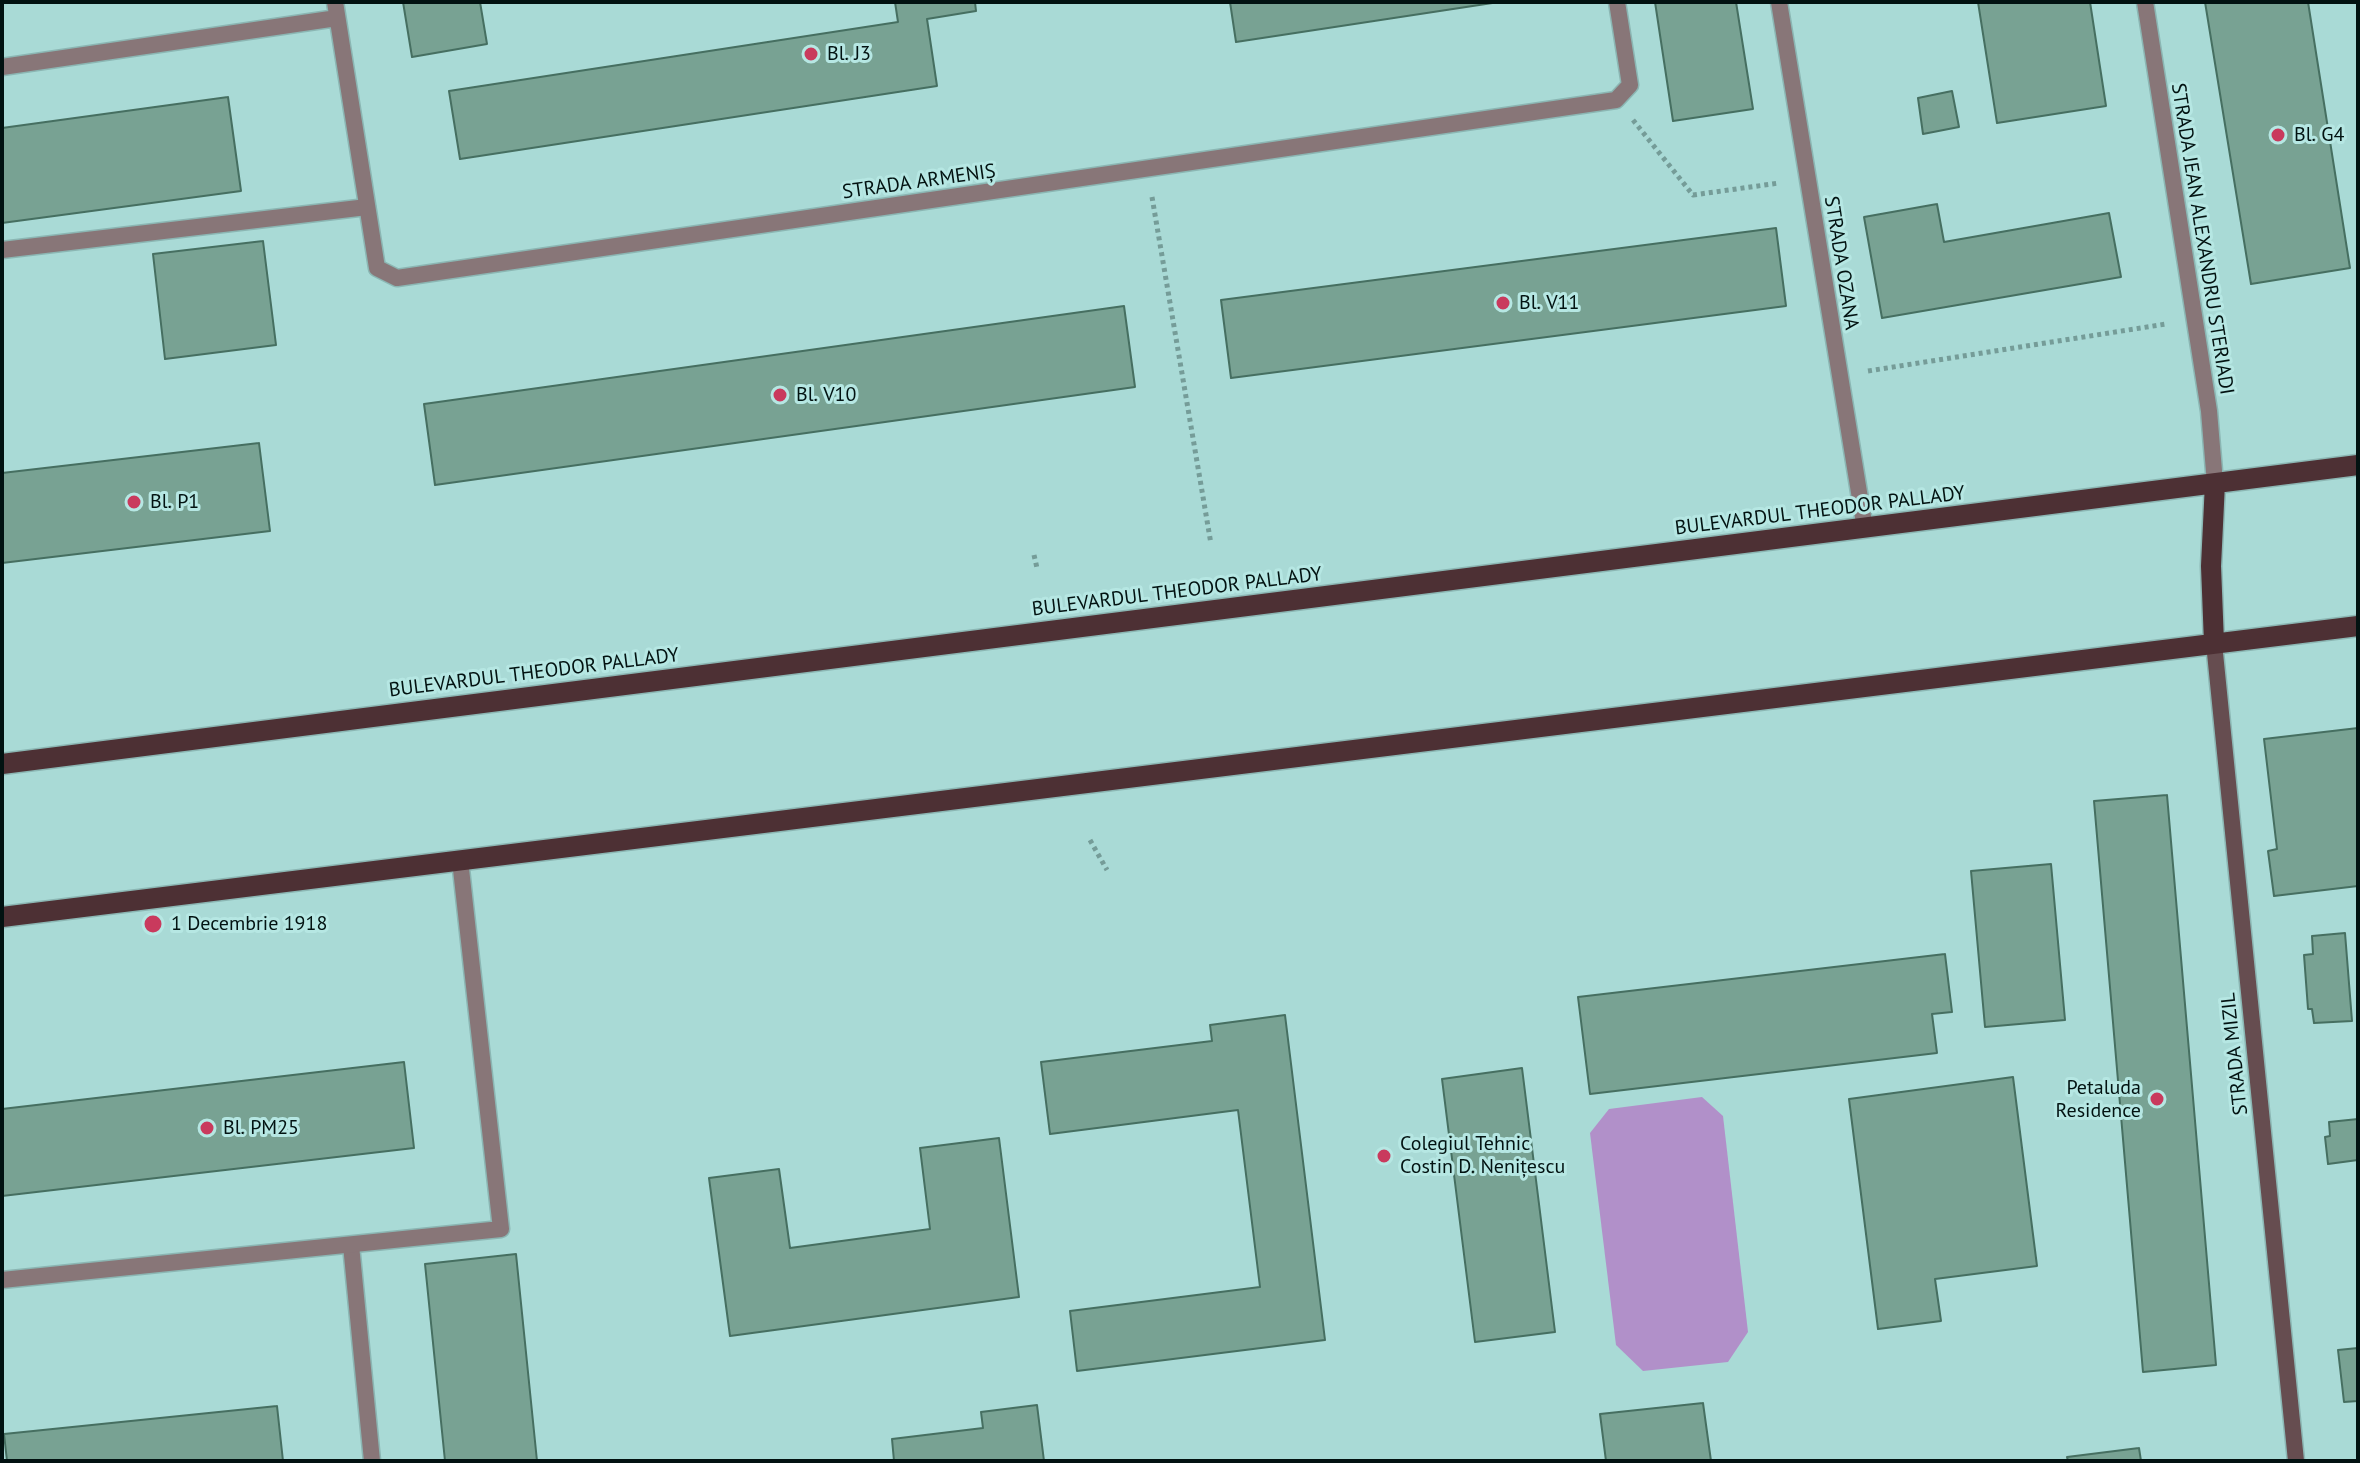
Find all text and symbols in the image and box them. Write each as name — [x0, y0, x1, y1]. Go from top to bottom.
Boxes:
place label: Bl. J3 — [827, 42, 871, 66]
marker: Bl. J3 — [802, 45, 820, 63]
street label: STRADA JEAN ALEXANDRU STERIADI — [2165, 81, 2239, 397]
place label: Bl. G4 — [2294, 123, 2344, 147]
marker: Bl. G4 — [2269, 126, 2287, 144]
street label: STRADA ARMENIȘ — [841, 159, 997, 205]
street label: STRADA OZANA — [1819, 194, 1863, 332]
place label: Bl. V11 — [1519, 291, 1579, 315]
marker: Bl. V11 — [1494, 294, 1512, 312]
place label: Bl. V10 — [796, 383, 856, 407]
marker: Bl. V10 — [771, 386, 789, 404]
street label: BULEVARDUL THEODOR PALLADY — [1674, 481, 1966, 541]
place label: Bl. P1 — [150, 490, 199, 514]
marker: Bl. P1 — [125, 493, 143, 511]
street label: BULEVARDUL THEODOR PALLADY — [1031, 562, 1323, 622]
street label: BULEVARDUL THEODOR PALLADY — [388, 643, 680, 703]
place label: 1 Decembrie 1918 — [171, 912, 327, 936]
marker: 1 Decembrie 1918 — [142, 913, 164, 935]
street label: STRADA MIZIL — [2217, 992, 2253, 1116]
place label: Petaluda Residence — [2056, 1076, 2141, 1123]
marker: Petaluda Residence — [2148, 1090, 2166, 1108]
place label: Bl. PM25 — [223, 1116, 299, 1140]
marker: Bl. PM25 — [198, 1119, 216, 1137]
place label: Colegiul Tehnic Costin D. Nenițescu — [1400, 1132, 1565, 1179]
marker: Colegiul Tehnic Costin D. Nenițescu — [1375, 1147, 1393, 1165]

